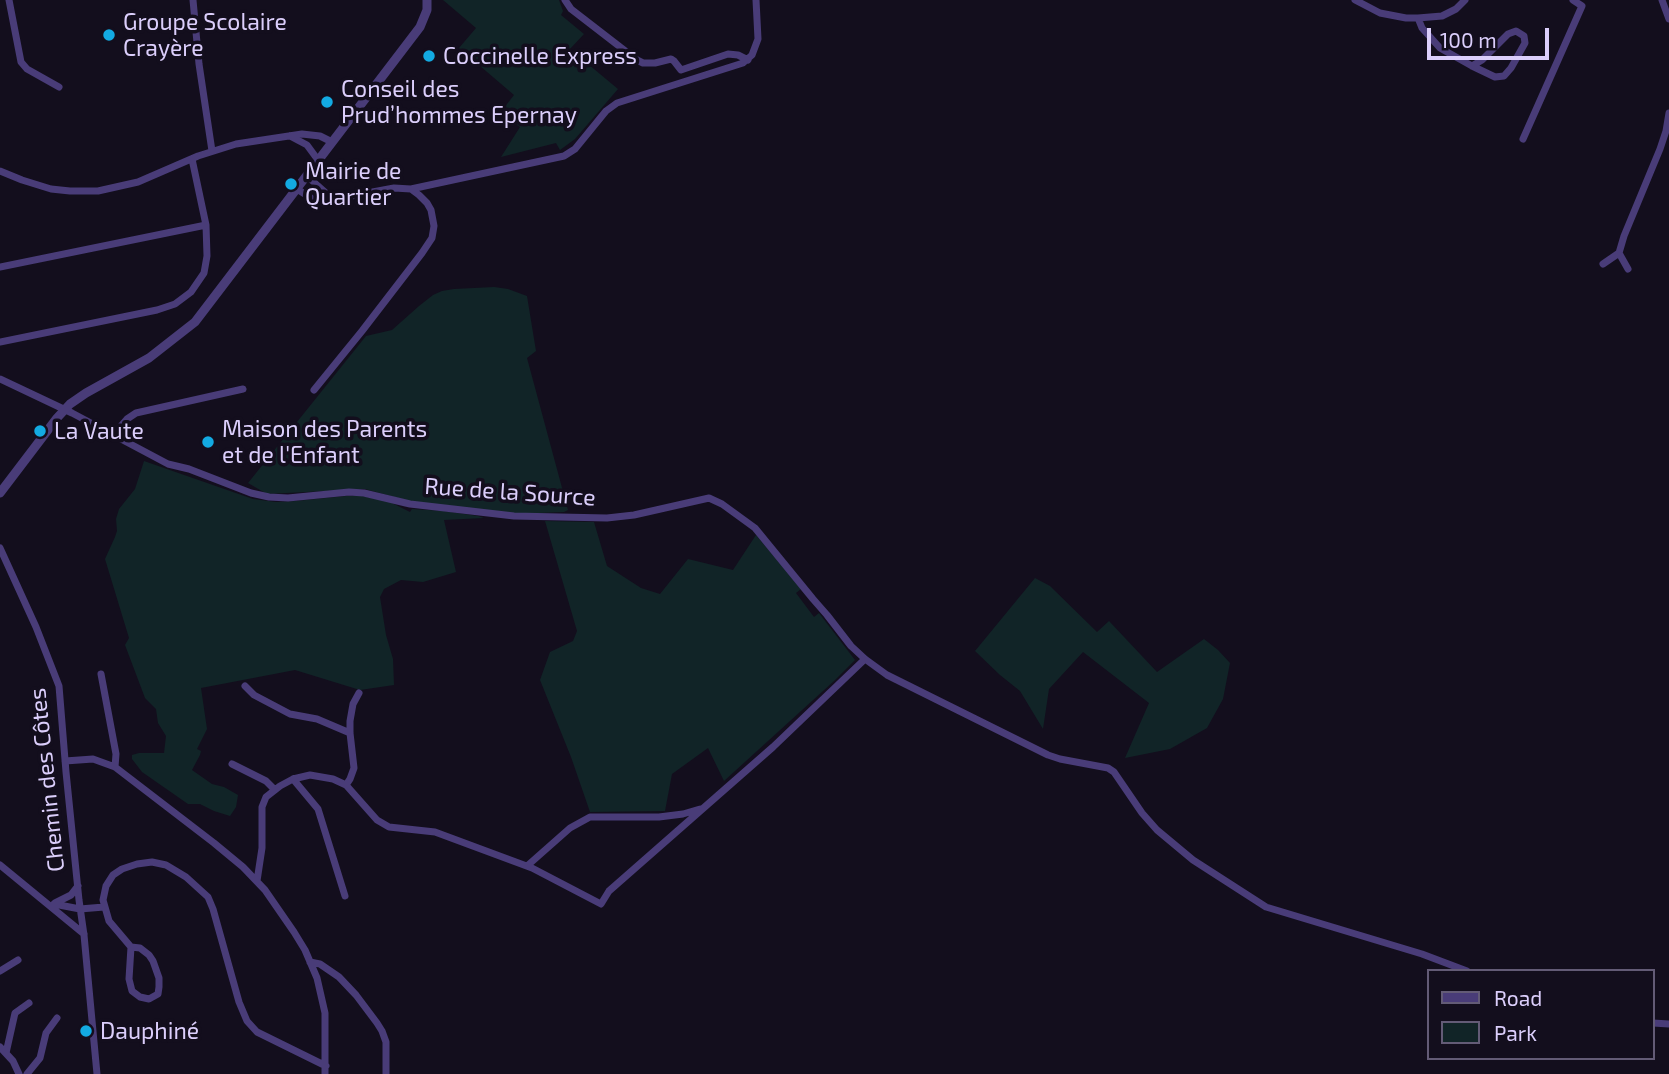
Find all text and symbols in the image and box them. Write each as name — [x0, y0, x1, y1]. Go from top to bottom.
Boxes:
place label: Groupe Scolaire Crayère — [123, 8, 287, 62]
scale bar — [1431, 14, 1554, 58]
marker: Groupe Scolaire Crayère — [101, 27, 117, 43]
text: 100 m — [1440, 27, 1497, 52]
place label: Coccinelle Express — [443, 42, 637, 70]
marker: Coccinelle Express — [421, 48, 437, 64]
place label: Conseil des Prud’hommes Epernay — [341, 75, 577, 129]
marker: Conseil des Prud’hommes Epernay — [319, 94, 335, 110]
place label: Mairie de Quartier — [305, 157, 401, 211]
marker: Mairie de Quartier — [283, 176, 299, 192]
place label: Maison des Parents et de l'Enfant — [222, 415, 427, 469]
place label: La Vaute — [54, 417, 144, 445]
marker: La Vaute — [32, 423, 48, 439]
marker: Maison des Parents et de l'Enfant — [200, 434, 216, 450]
street label: Rue de la Source — [424, 472, 596, 512]
street label: Chemin des Côtes — [24, 687, 70, 873]
legend — [1428, 969, 1655, 1060]
text: Road — [1494, 985, 1542, 1010]
place label: Dauphiné — [100, 1017, 199, 1045]
text: Park — [1494, 1020, 1537, 1045]
marker: Dauphiné — [78, 1023, 94, 1039]

